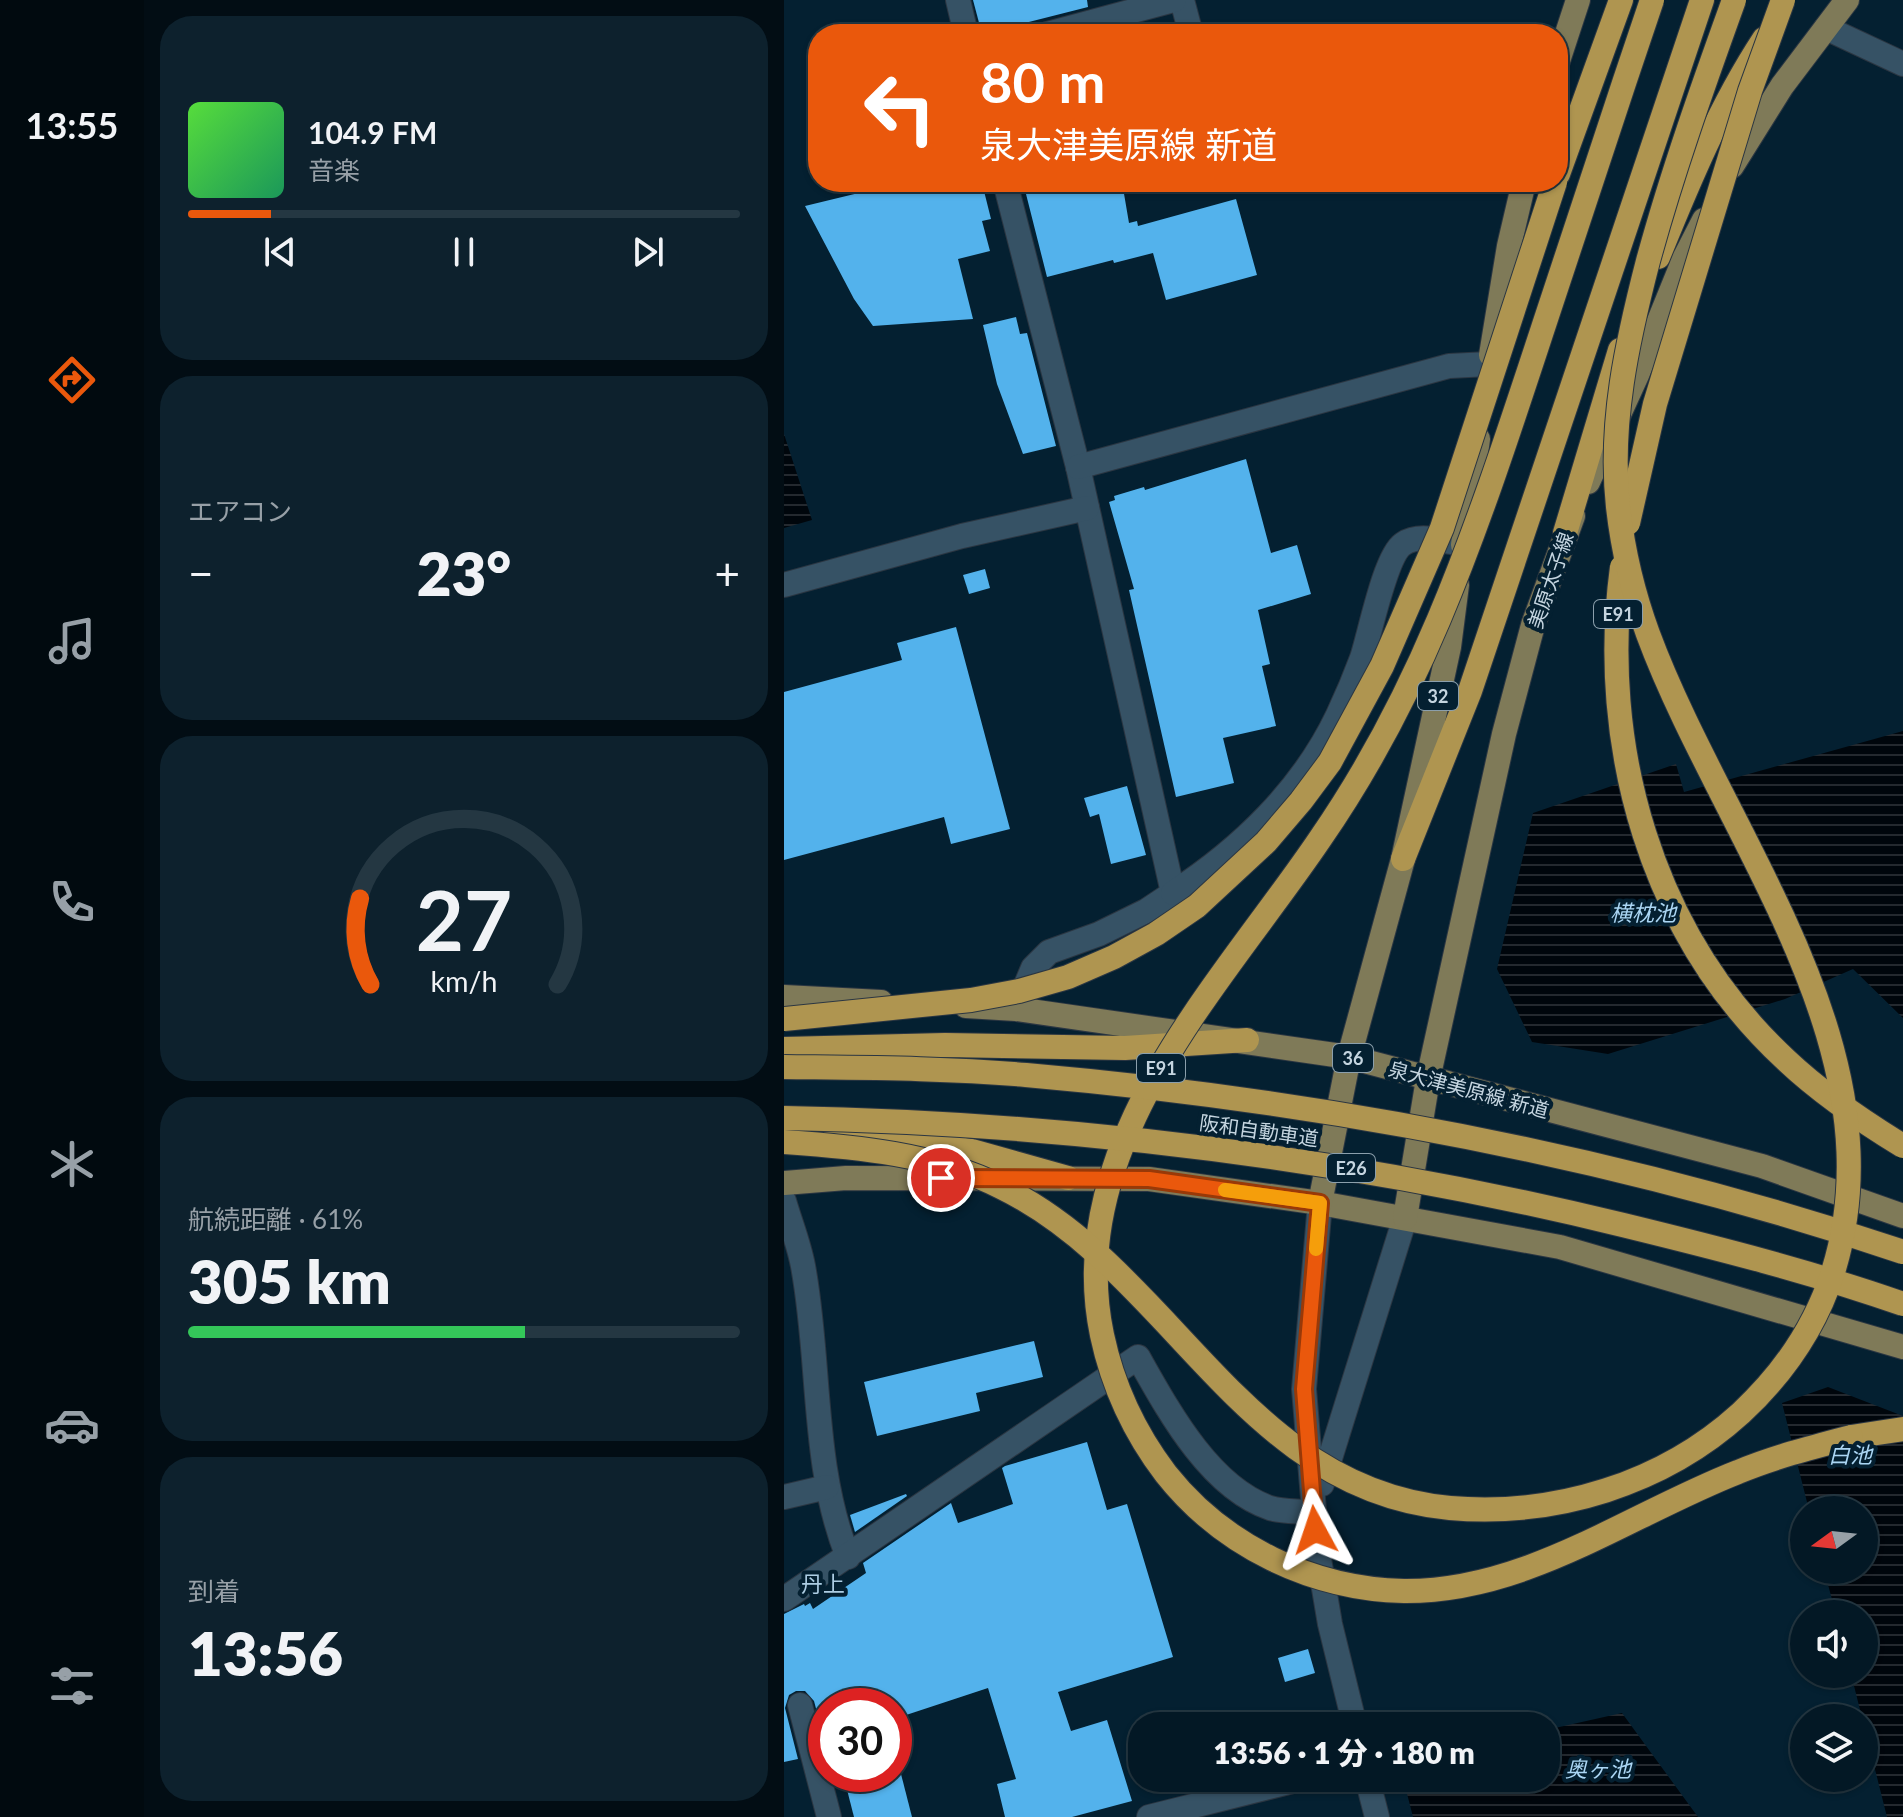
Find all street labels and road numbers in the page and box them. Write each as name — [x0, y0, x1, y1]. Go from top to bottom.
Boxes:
street label: 美原太子線 — [1522, 529, 1578, 631]
road number: E91 — [1594, 600, 1642, 628]
road number: 32 — [1418, 682, 1458, 710]
road number: 36 — [1333, 1044, 1373, 1072]
road number: E91 — [1137, 1054, 1185, 1082]
street label: 泉大津美原線 新道 — [1386, 1056, 1552, 1122]
street label: 阪和自動車道 — [1198, 1110, 1320, 1150]
road number: E26 — [1327, 1154, 1375, 1182]

